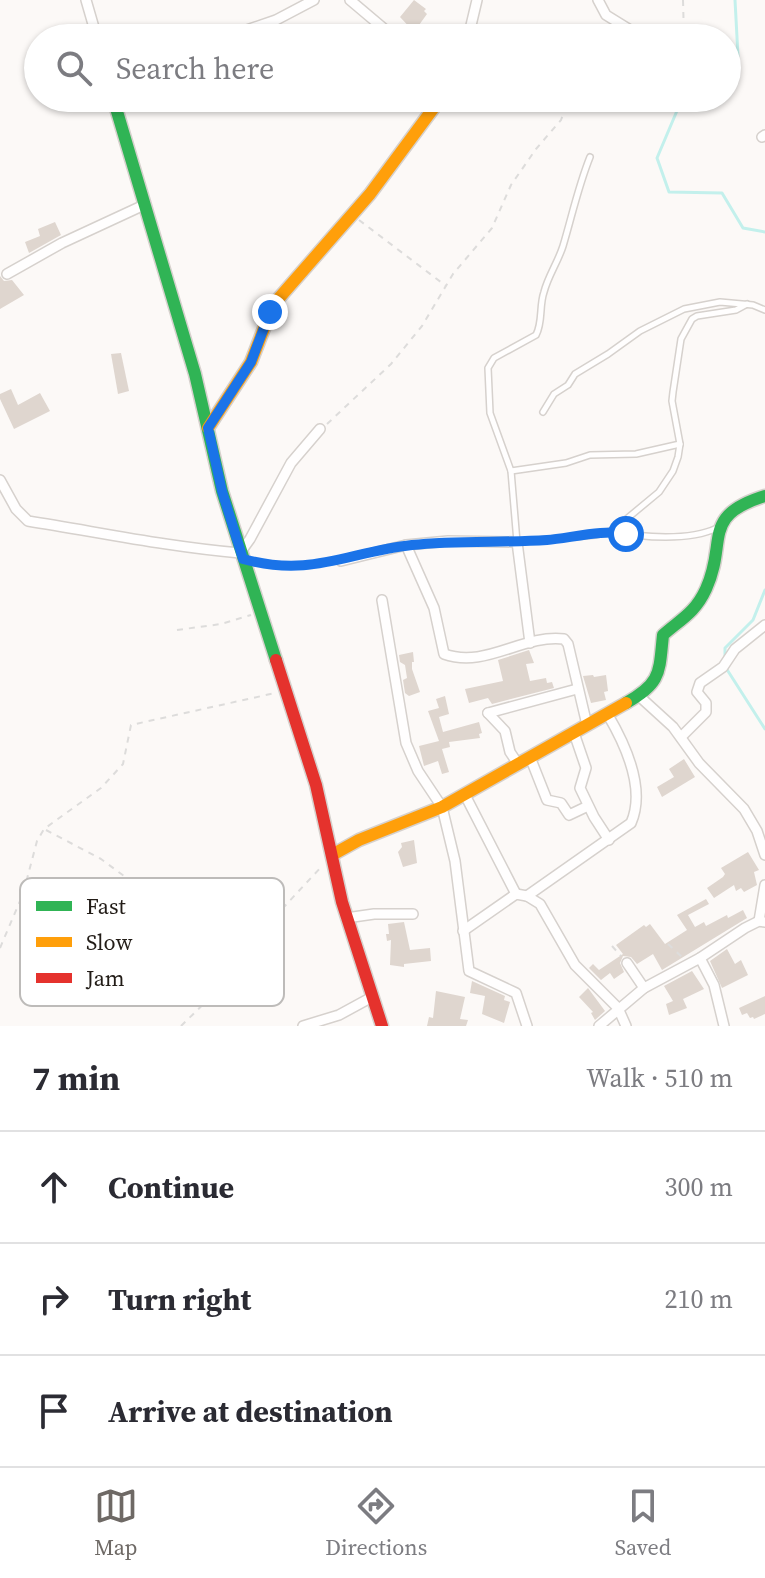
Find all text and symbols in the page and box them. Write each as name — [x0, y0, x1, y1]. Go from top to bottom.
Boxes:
search box — [24, 24, 741, 112]
icon: search — [52, 46, 96, 90]
text: Search here — [116, 48, 274, 89]
route end — [252, 294, 288, 330]
route start — [608, 516, 644, 552]
legend — [20, 878, 284, 1006]
text: Fast — [86, 891, 127, 921]
text: Slow — [86, 927, 133, 957]
text: Jam — [85, 963, 125, 993]
text: 7 min — [32, 1055, 120, 1101]
text: Walk · 510 m — [586, 1060, 733, 1096]
icon: ahead — [32, 1165, 76, 1209]
text: Continue — [108, 1167, 234, 1208]
text: 300 m — [665, 1169, 733, 1205]
icon: right — [32, 1277, 76, 1321]
text: Turn right — [108, 1279, 251, 1320]
text: 210 m — [665, 1281, 733, 1317]
icon: arrive — [32, 1389, 76, 1433]
text: Arrive at destination — [108, 1391, 393, 1432]
tab: Map — [94, 1484, 138, 1562]
tab: Directions — [325, 1484, 427, 1562]
tab: Saved — [615, 1484, 671, 1562]

